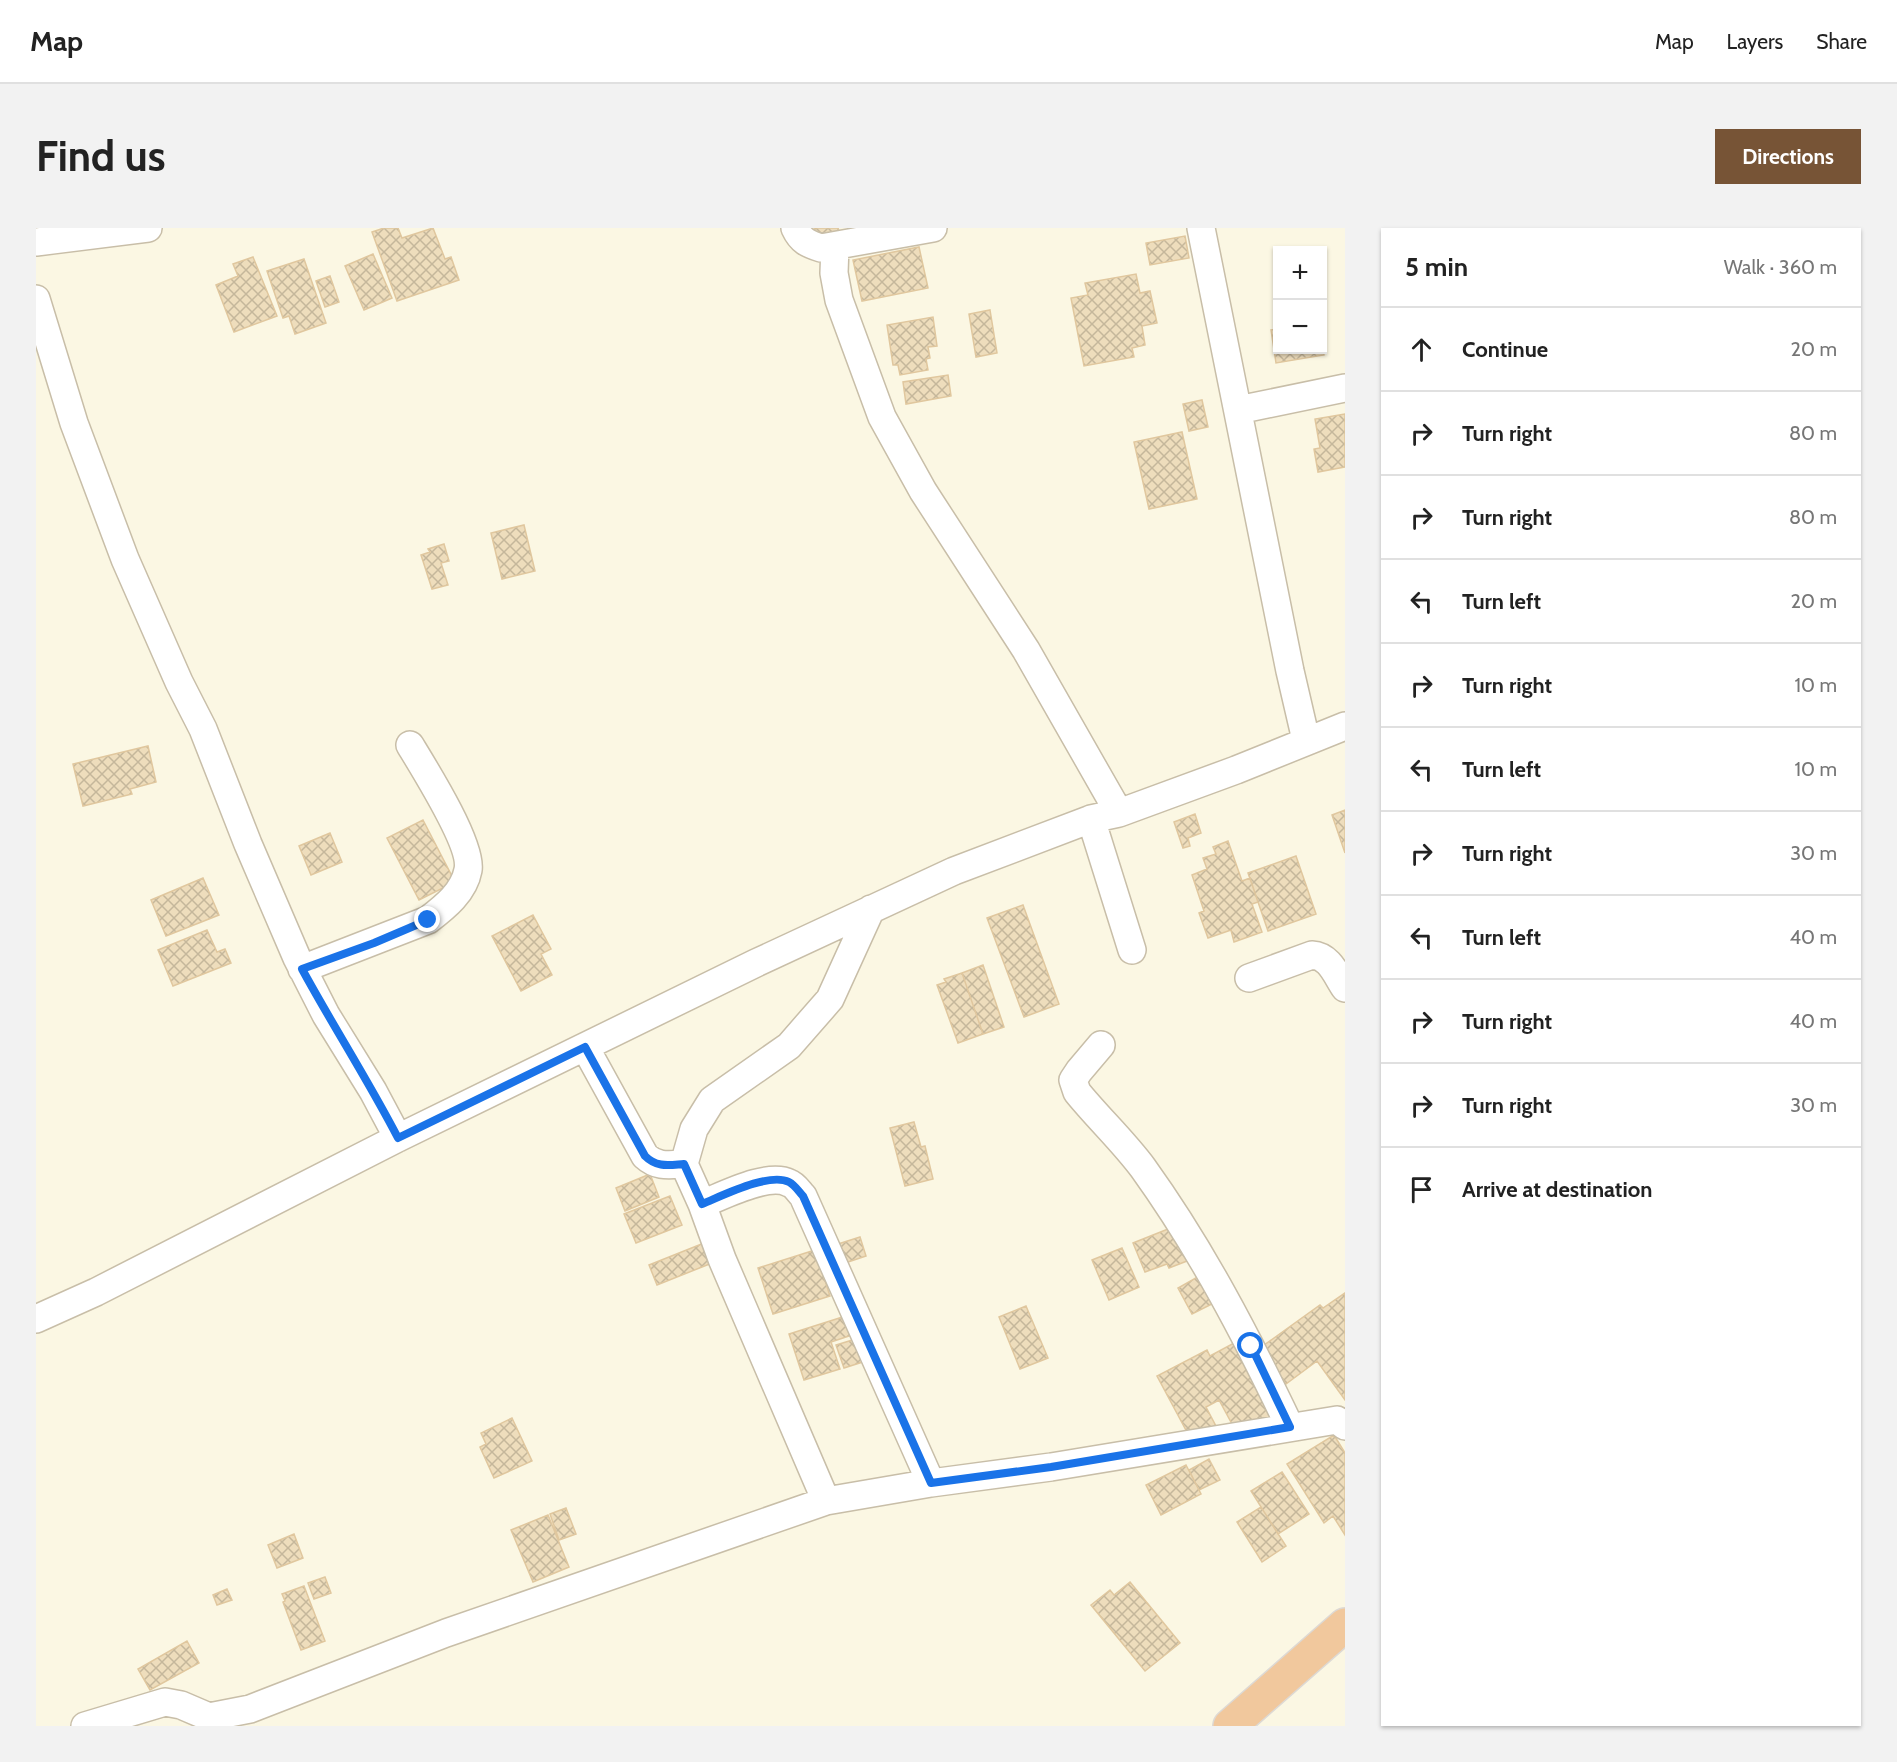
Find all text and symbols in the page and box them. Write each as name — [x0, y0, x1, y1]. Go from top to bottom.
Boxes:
text: Map — [30, 24, 83, 58]
text: Map — [1655, 29, 1694, 54]
text: Layers — [1727, 29, 1783, 54]
text: Share — [1816, 29, 1867, 54]
button: Directions — [1715, 129, 1861, 184]
text: Find us — [36, 130, 165, 182]
map controls — [1273, 246, 1327, 354]
button: + — [1273, 246, 1327, 300]
text: 5 min — [1405, 251, 1468, 283]
text: Walk · 360 m — [1724, 255, 1837, 279]
button: − — [1273, 300, 1327, 354]
icon: ahead — [1405, 333, 1438, 366]
text: Continue — [1462, 336, 1548, 363]
text: 20 m — [1791, 337, 1837, 361]
icon: right — [1405, 417, 1438, 450]
text: Turn right — [1462, 420, 1552, 447]
text: 80 m — [1789, 421, 1837, 445]
icon: right — [1405, 501, 1438, 534]
text: Turn right — [1462, 504, 1552, 531]
text: 80 m — [1789, 505, 1837, 529]
icon: left — [1405, 585, 1438, 618]
text: Turn left — [1462, 588, 1541, 615]
text: 20 m — [1791, 589, 1837, 613]
icon: right — [1405, 669, 1438, 702]
text: Turn right — [1462, 672, 1552, 699]
text: 10 m — [1794, 673, 1837, 697]
icon: left — [1405, 753, 1438, 786]
text: Turn left — [1462, 756, 1541, 783]
text: 10 m — [1794, 757, 1837, 781]
icon: right — [1405, 837, 1438, 870]
text: Turn right — [1462, 840, 1552, 867]
text: 30 m — [1790, 841, 1837, 865]
route end — [414, 906, 440, 932]
icon: left — [1405, 921, 1438, 954]
text: Turn left — [1462, 924, 1541, 951]
text: 40 m — [1789, 925, 1837, 949]
icon: right — [1405, 1005, 1438, 1038]
text: Turn right — [1462, 1008, 1552, 1035]
text: 40 m — [1789, 1009, 1837, 1033]
icon: right — [1405, 1089, 1438, 1122]
text: Turn right — [1462, 1092, 1552, 1119]
text: 30 m — [1790, 1093, 1837, 1117]
icon: arrive — [1405, 1173, 1438, 1206]
text: Arrive at destination — [1462, 1176, 1652, 1203]
route start — [1237, 1332, 1263, 1358]

